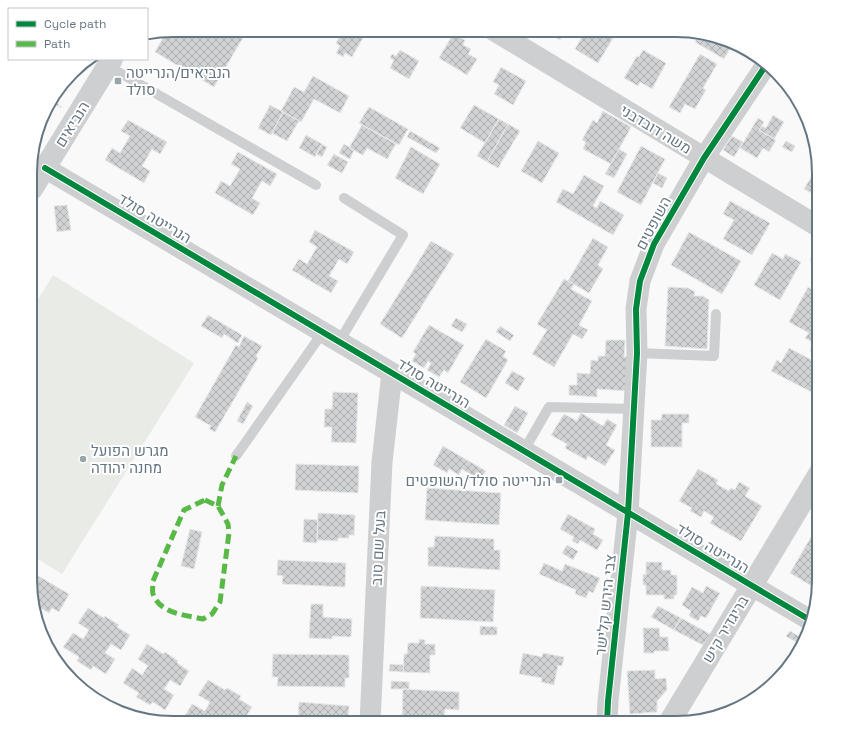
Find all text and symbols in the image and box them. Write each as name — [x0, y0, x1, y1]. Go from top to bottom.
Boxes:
legend — [8, 8, 148, 60]
text: Cycle path — [44, 16, 106, 32]
text: Path — [44, 36, 70, 52]
place label: הנביאים/הנרייטה סולד — [126, 63, 231, 99]
marker: הנביאים/הנרייטה סולד — [113, 76, 123, 86]
street label: הנביאים — [51, 98, 93, 150]
street label: משה דובדבני — [617, 100, 695, 158]
street label: הנרייטה סולד — [115, 189, 195, 247]
street label: השופטים — [631, 193, 675, 253]
street label: הנרייטה סולד — [394, 354, 474, 412]
place label: מגרש הפועל מחנה יהודה — [91, 441, 168, 477]
marker: מגרש הפועל מחנה יהודה — [78, 454, 88, 464]
place label: הנרייטה סולד/השופטים — [405, 471, 551, 490]
marker: הנרייטה סולד/השופטים — [554, 475, 564, 485]
street label: בעל שם טוב — [367, 510, 389, 586]
street label: הנרייטה סולד — [673, 519, 753, 577]
street label: צבי הירש קלישר — [590, 553, 620, 657]
street label: בריגדיר קיש — [698, 592, 752, 666]

